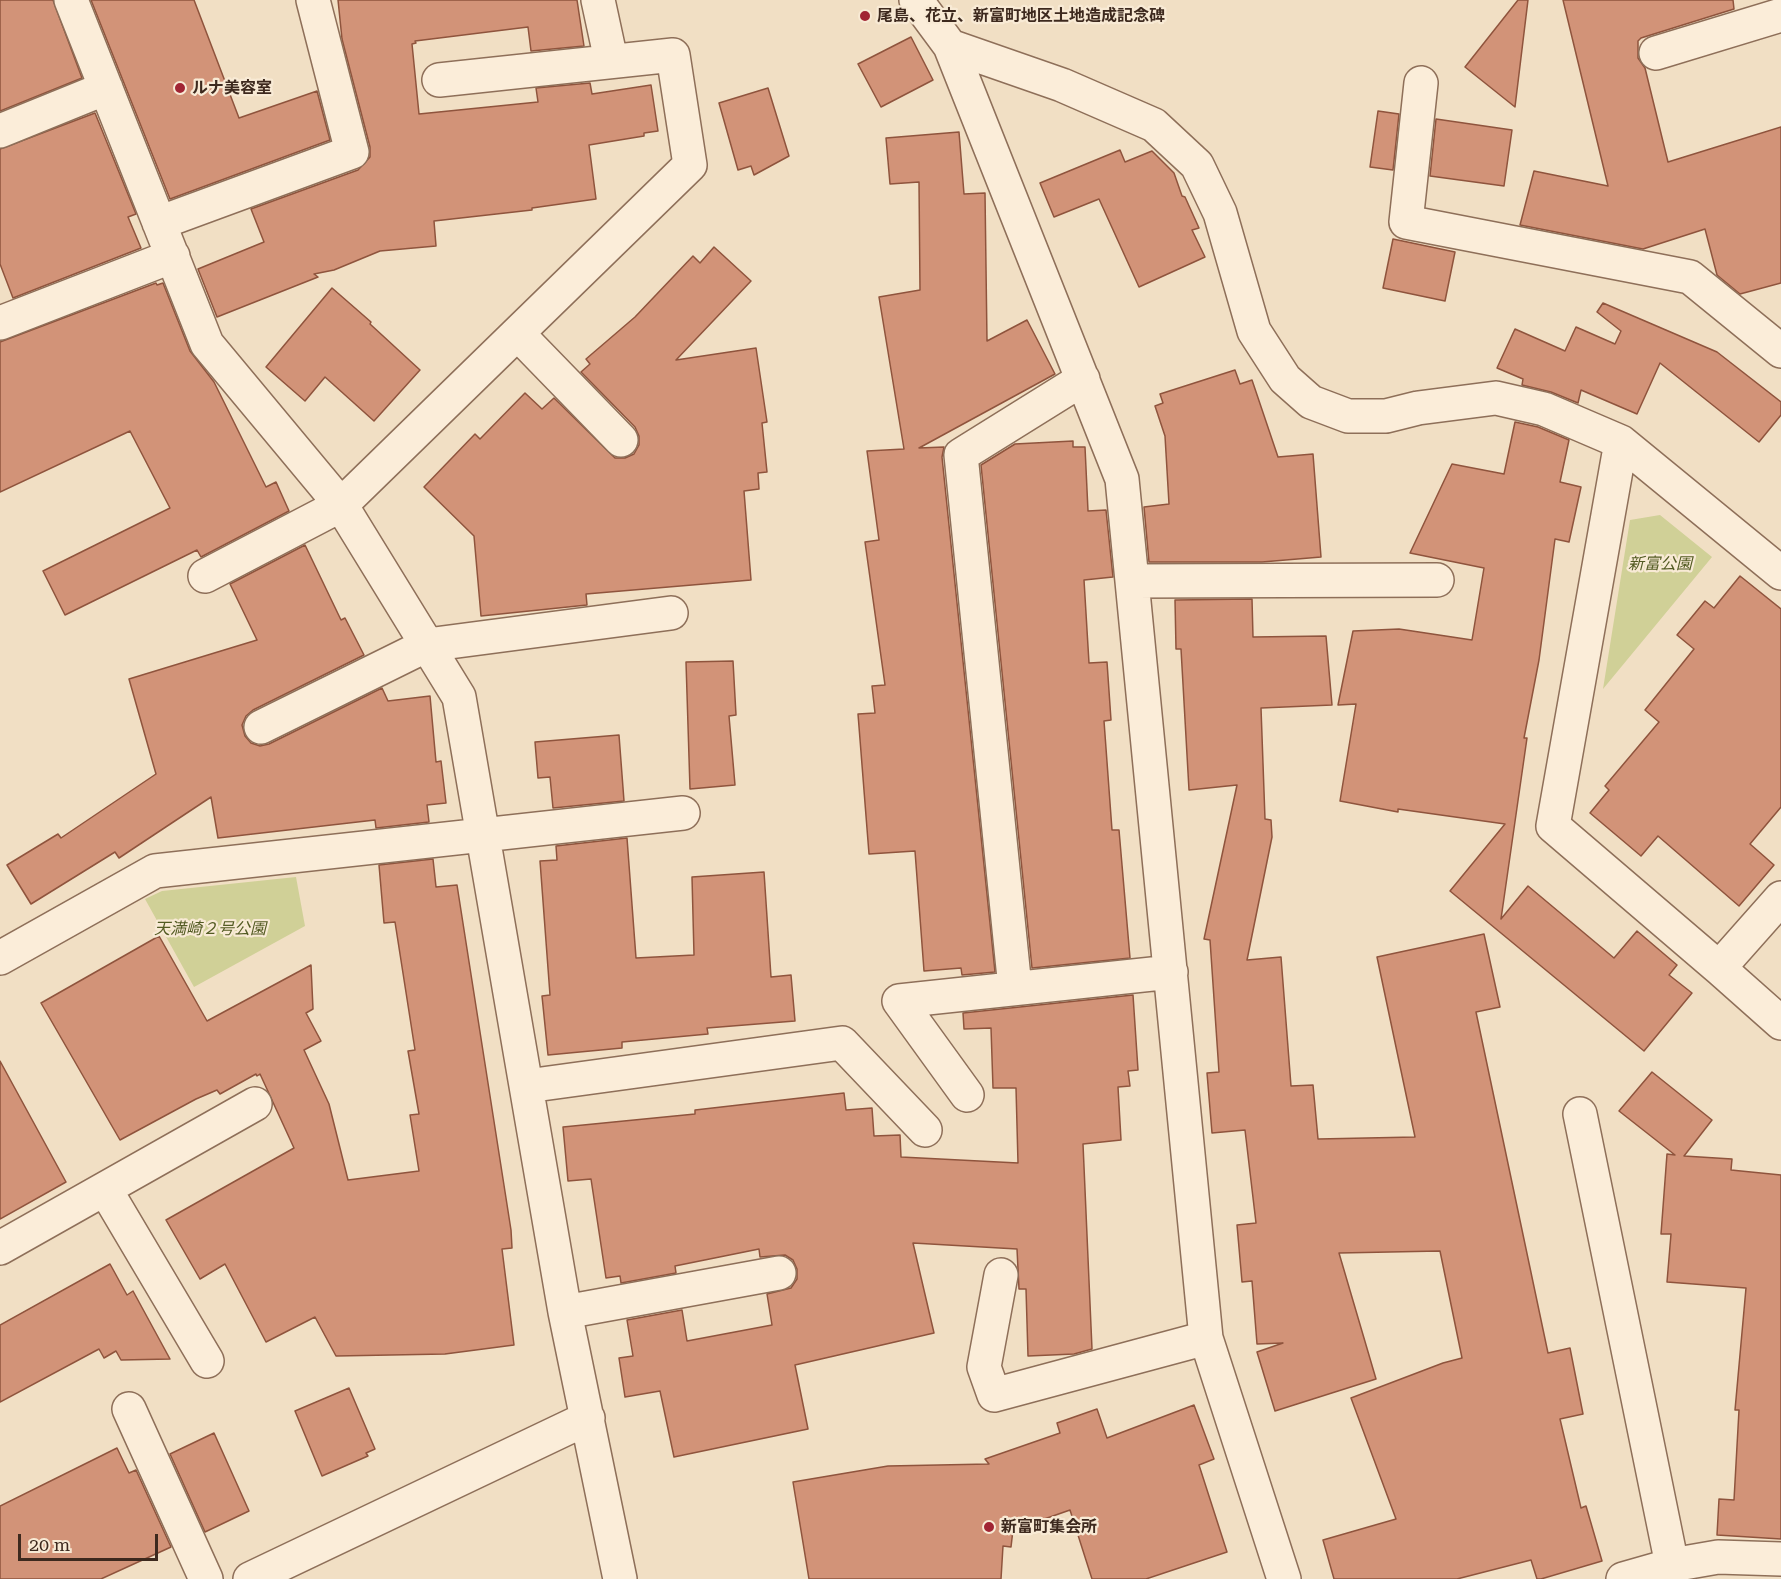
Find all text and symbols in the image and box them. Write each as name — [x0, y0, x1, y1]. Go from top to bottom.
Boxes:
place label: 尾島、花立、新富町地区土地造成記念碑 — [877, 6, 1165, 26]
marker: 尾島、花立、新富町地区土地造成記念碑 — [858, 9, 872, 23]
place label: ルナ美容室 — [192, 78, 272, 98]
marker: ルナ美容室 — [173, 81, 187, 95]
park label: 新富公園 — [1628, 554, 1692, 574]
park label: 天満崎２号公園 — [154, 919, 266, 939]
place label: 新富町集会所 — [1001, 1517, 1097, 1537]
marker: 新富町集会所 — [982, 1520, 996, 1534]
scale bar — [21, 1522, 160, 1560]
text: 20 m — [29, 1534, 70, 1555]

